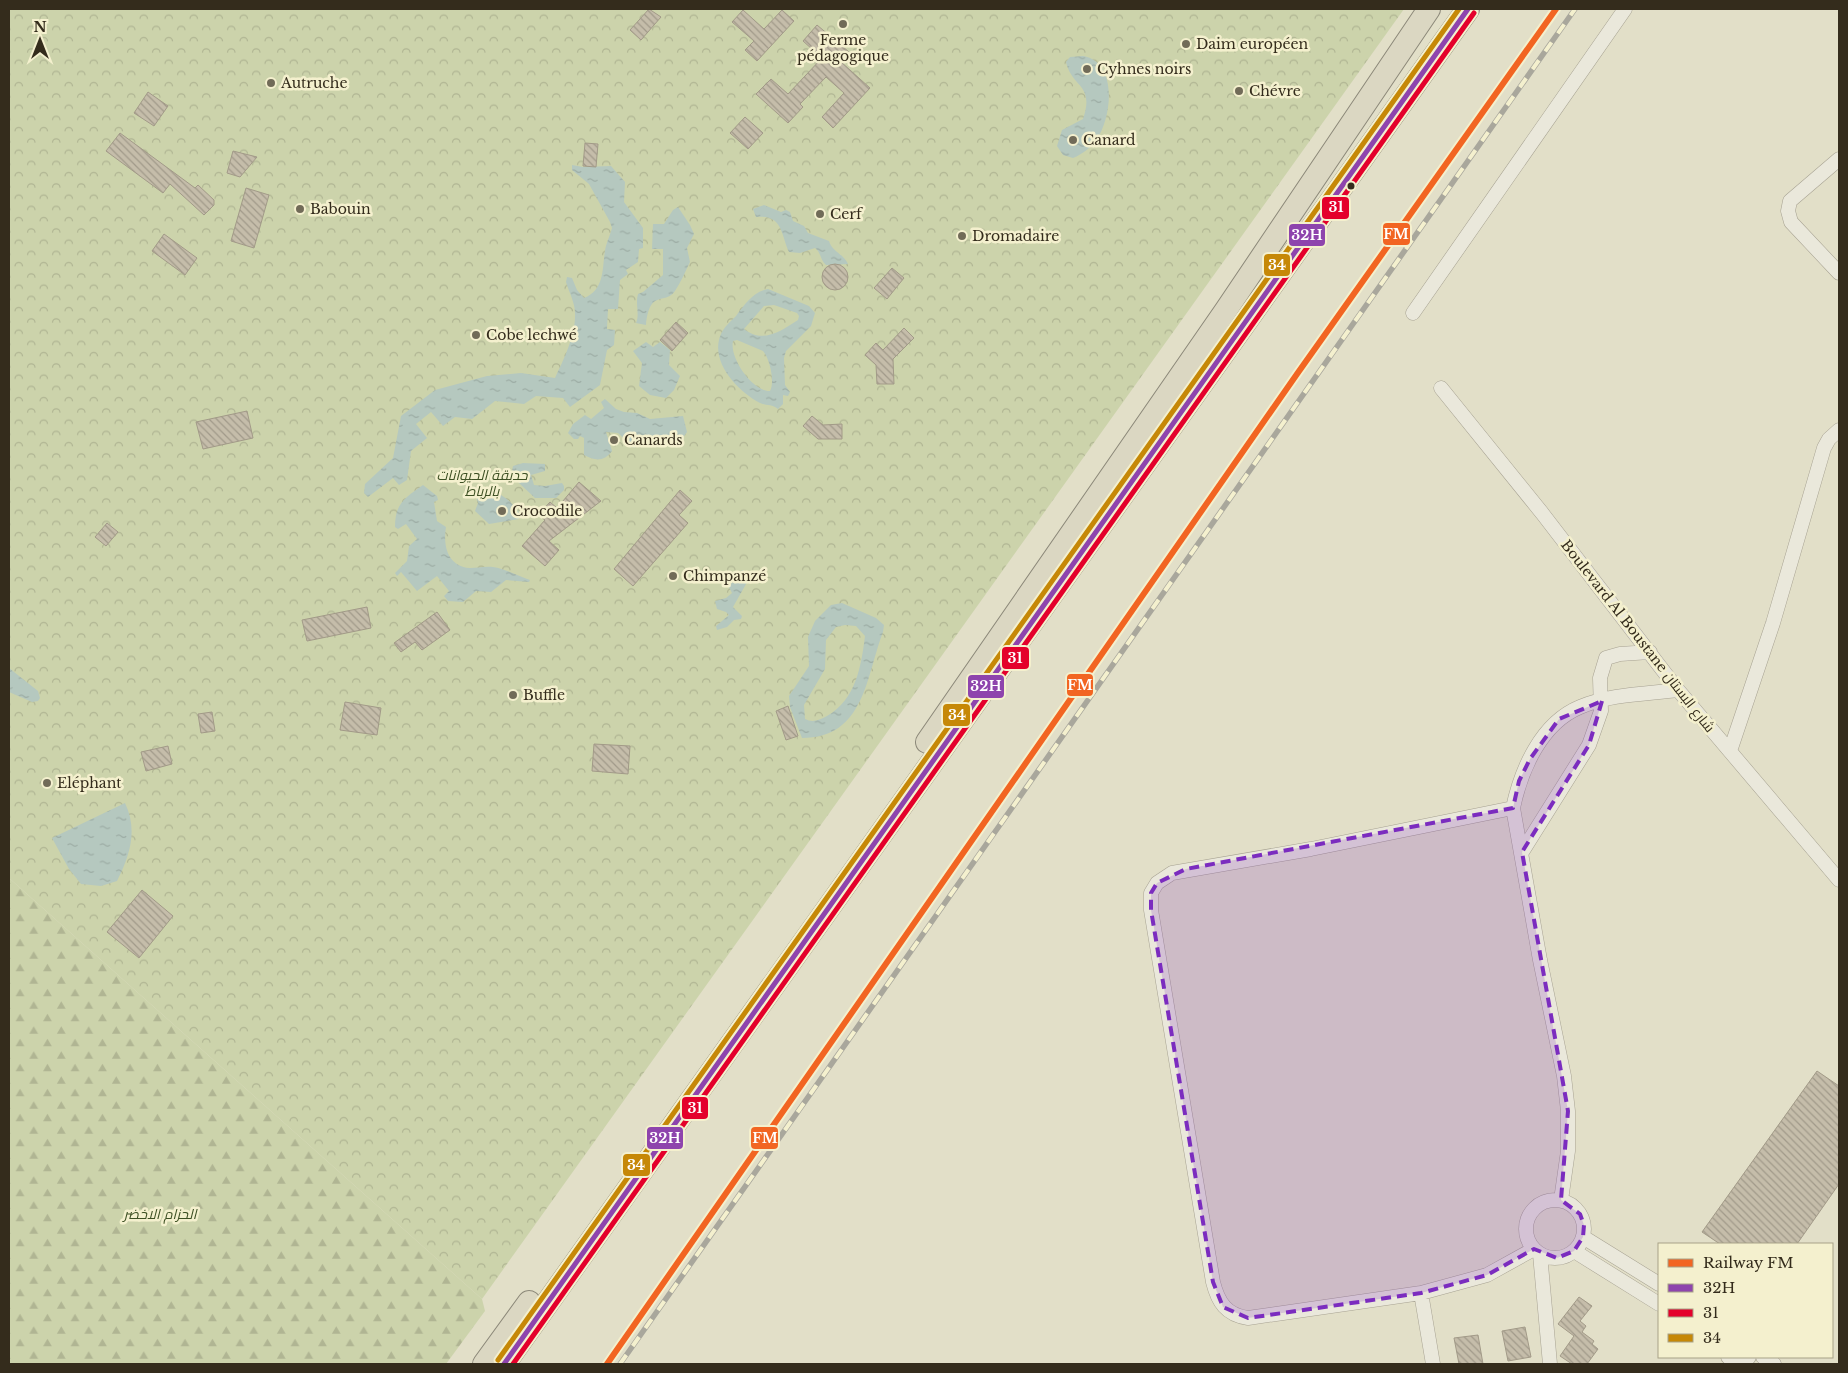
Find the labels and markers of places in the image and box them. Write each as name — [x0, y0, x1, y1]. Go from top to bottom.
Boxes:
marker: Ferme pédagogique — [837, 18, 849, 30]
place label: Ferme pédagogique — [797, 31, 889, 65]
place label: Daim européen — [1196, 35, 1308, 53]
marker: Daim européen — [1180, 38, 1192, 50]
place label: Cyhnes noirs — [1097, 60, 1191, 78]
marker: Cyhnes noirs — [1081, 63, 1093, 75]
place label: Autruche — [280, 74, 348, 92]
marker: Autruche — [265, 77, 277, 89]
place label: Chévre — [1249, 82, 1301, 100]
marker: Chévre — [1233, 85, 1245, 97]
place label: Canard — [1083, 131, 1136, 149]
marker: Canard — [1067, 134, 1079, 146]
unlabelled marker — [1346, 181, 1356, 191]
place label: Babouin — [310, 200, 371, 218]
marker: Babouin — [294, 203, 306, 215]
place label: Cerf — [830, 205, 864, 223]
marker: Cerf — [814, 208, 826, 220]
place label: Dromadaire — [972, 227, 1059, 245]
marker: Dromadaire — [956, 230, 968, 242]
place label: Cobe lechwé — [486, 326, 577, 344]
marker: Cobe lechwé — [470, 329, 482, 341]
place label: Canards — [624, 431, 683, 449]
marker: Canards — [608, 434, 620, 446]
place label: Crocodile — [512, 502, 582, 520]
marker: Crocodile — [496, 505, 508, 517]
place label: Chimpanzé — [683, 567, 766, 585]
marker: Chimpanzé — [667, 570, 679, 582]
place label: Buffle — [523, 686, 565, 704]
marker: Buffle — [507, 689, 519, 701]
place label: Eléphant — [57, 774, 122, 792]
marker: Eléphant — [41, 777, 53, 789]

